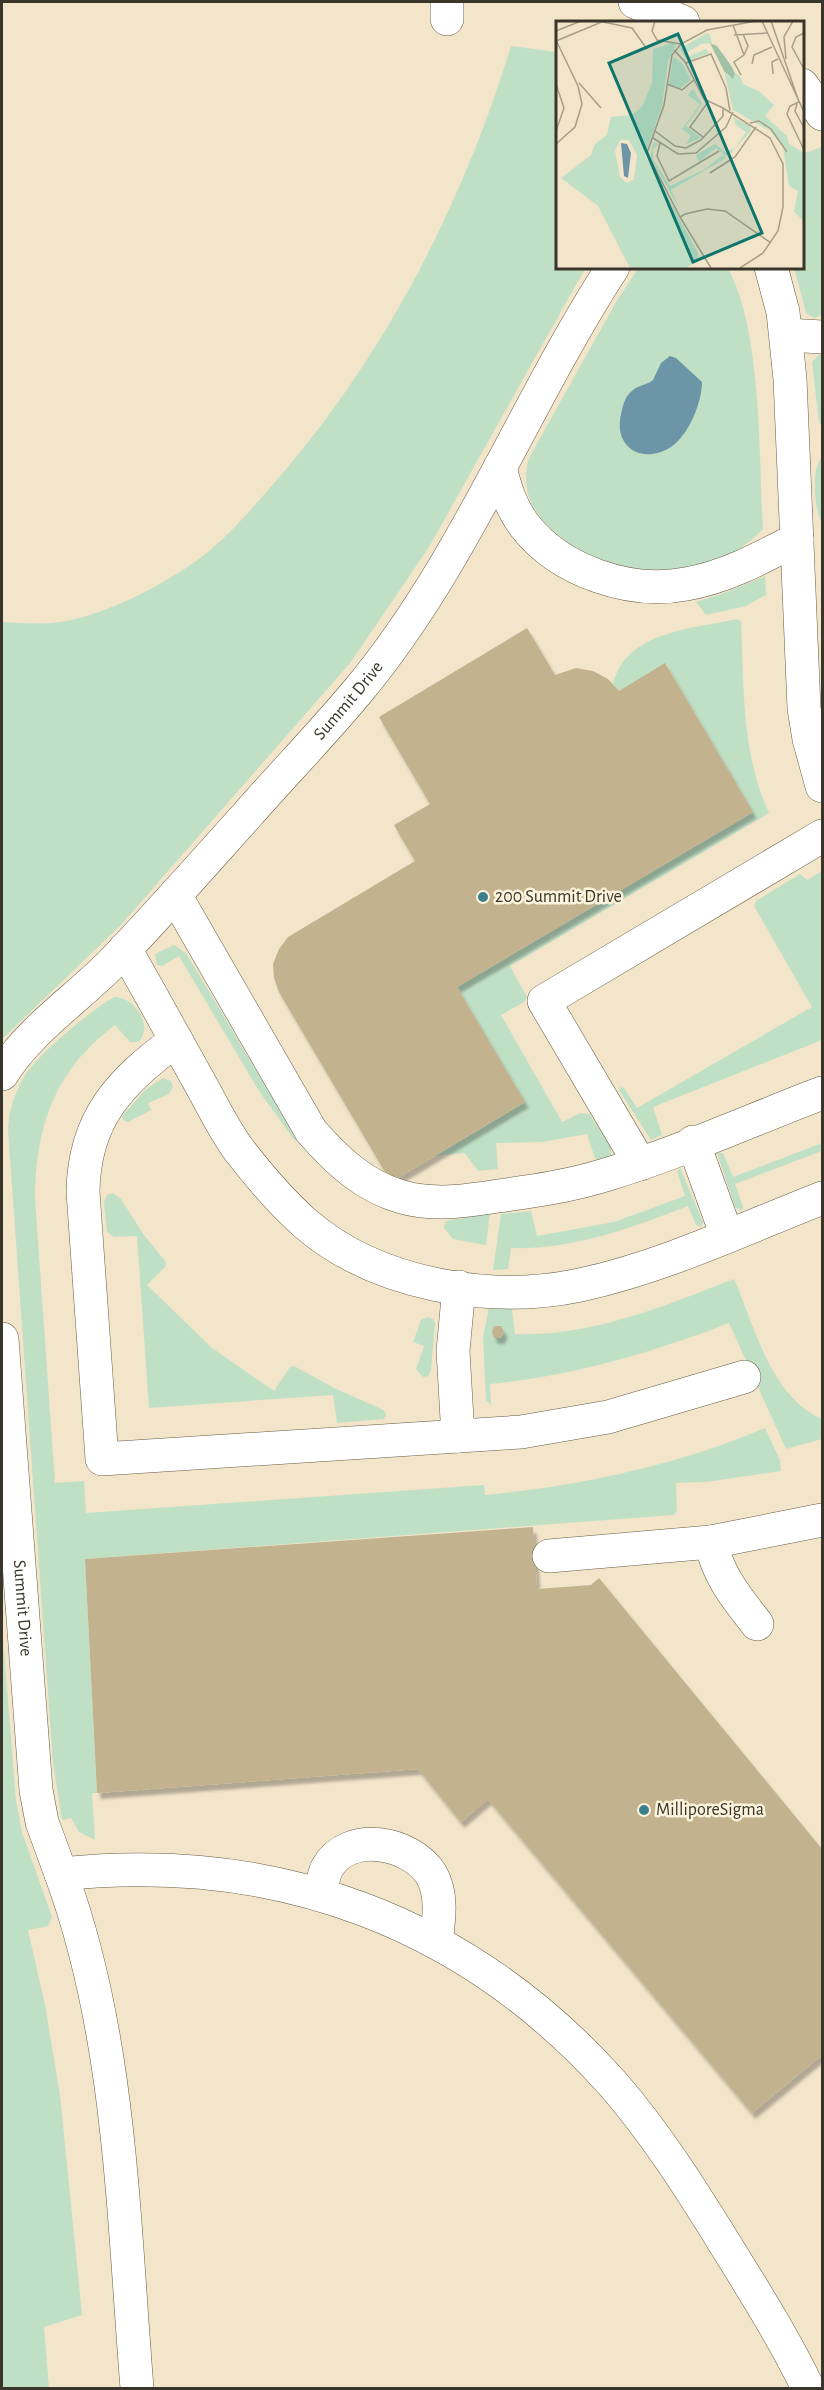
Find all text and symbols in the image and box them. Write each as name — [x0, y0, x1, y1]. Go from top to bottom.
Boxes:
inset map — [556, 21, 803, 268]
street label: Summit Drive — [311, 658, 387, 744]
place label: 200 Summit Drive — [495, 888, 622, 906]
marker: 200 Summit Drive — [476, 890, 490, 904]
street label: Summit Drive — [10, 1559, 35, 1657]
place label: MilliporeSigma — [656, 1801, 764, 1819]
marker: MilliporeSigma — [637, 1803, 651, 1817]

